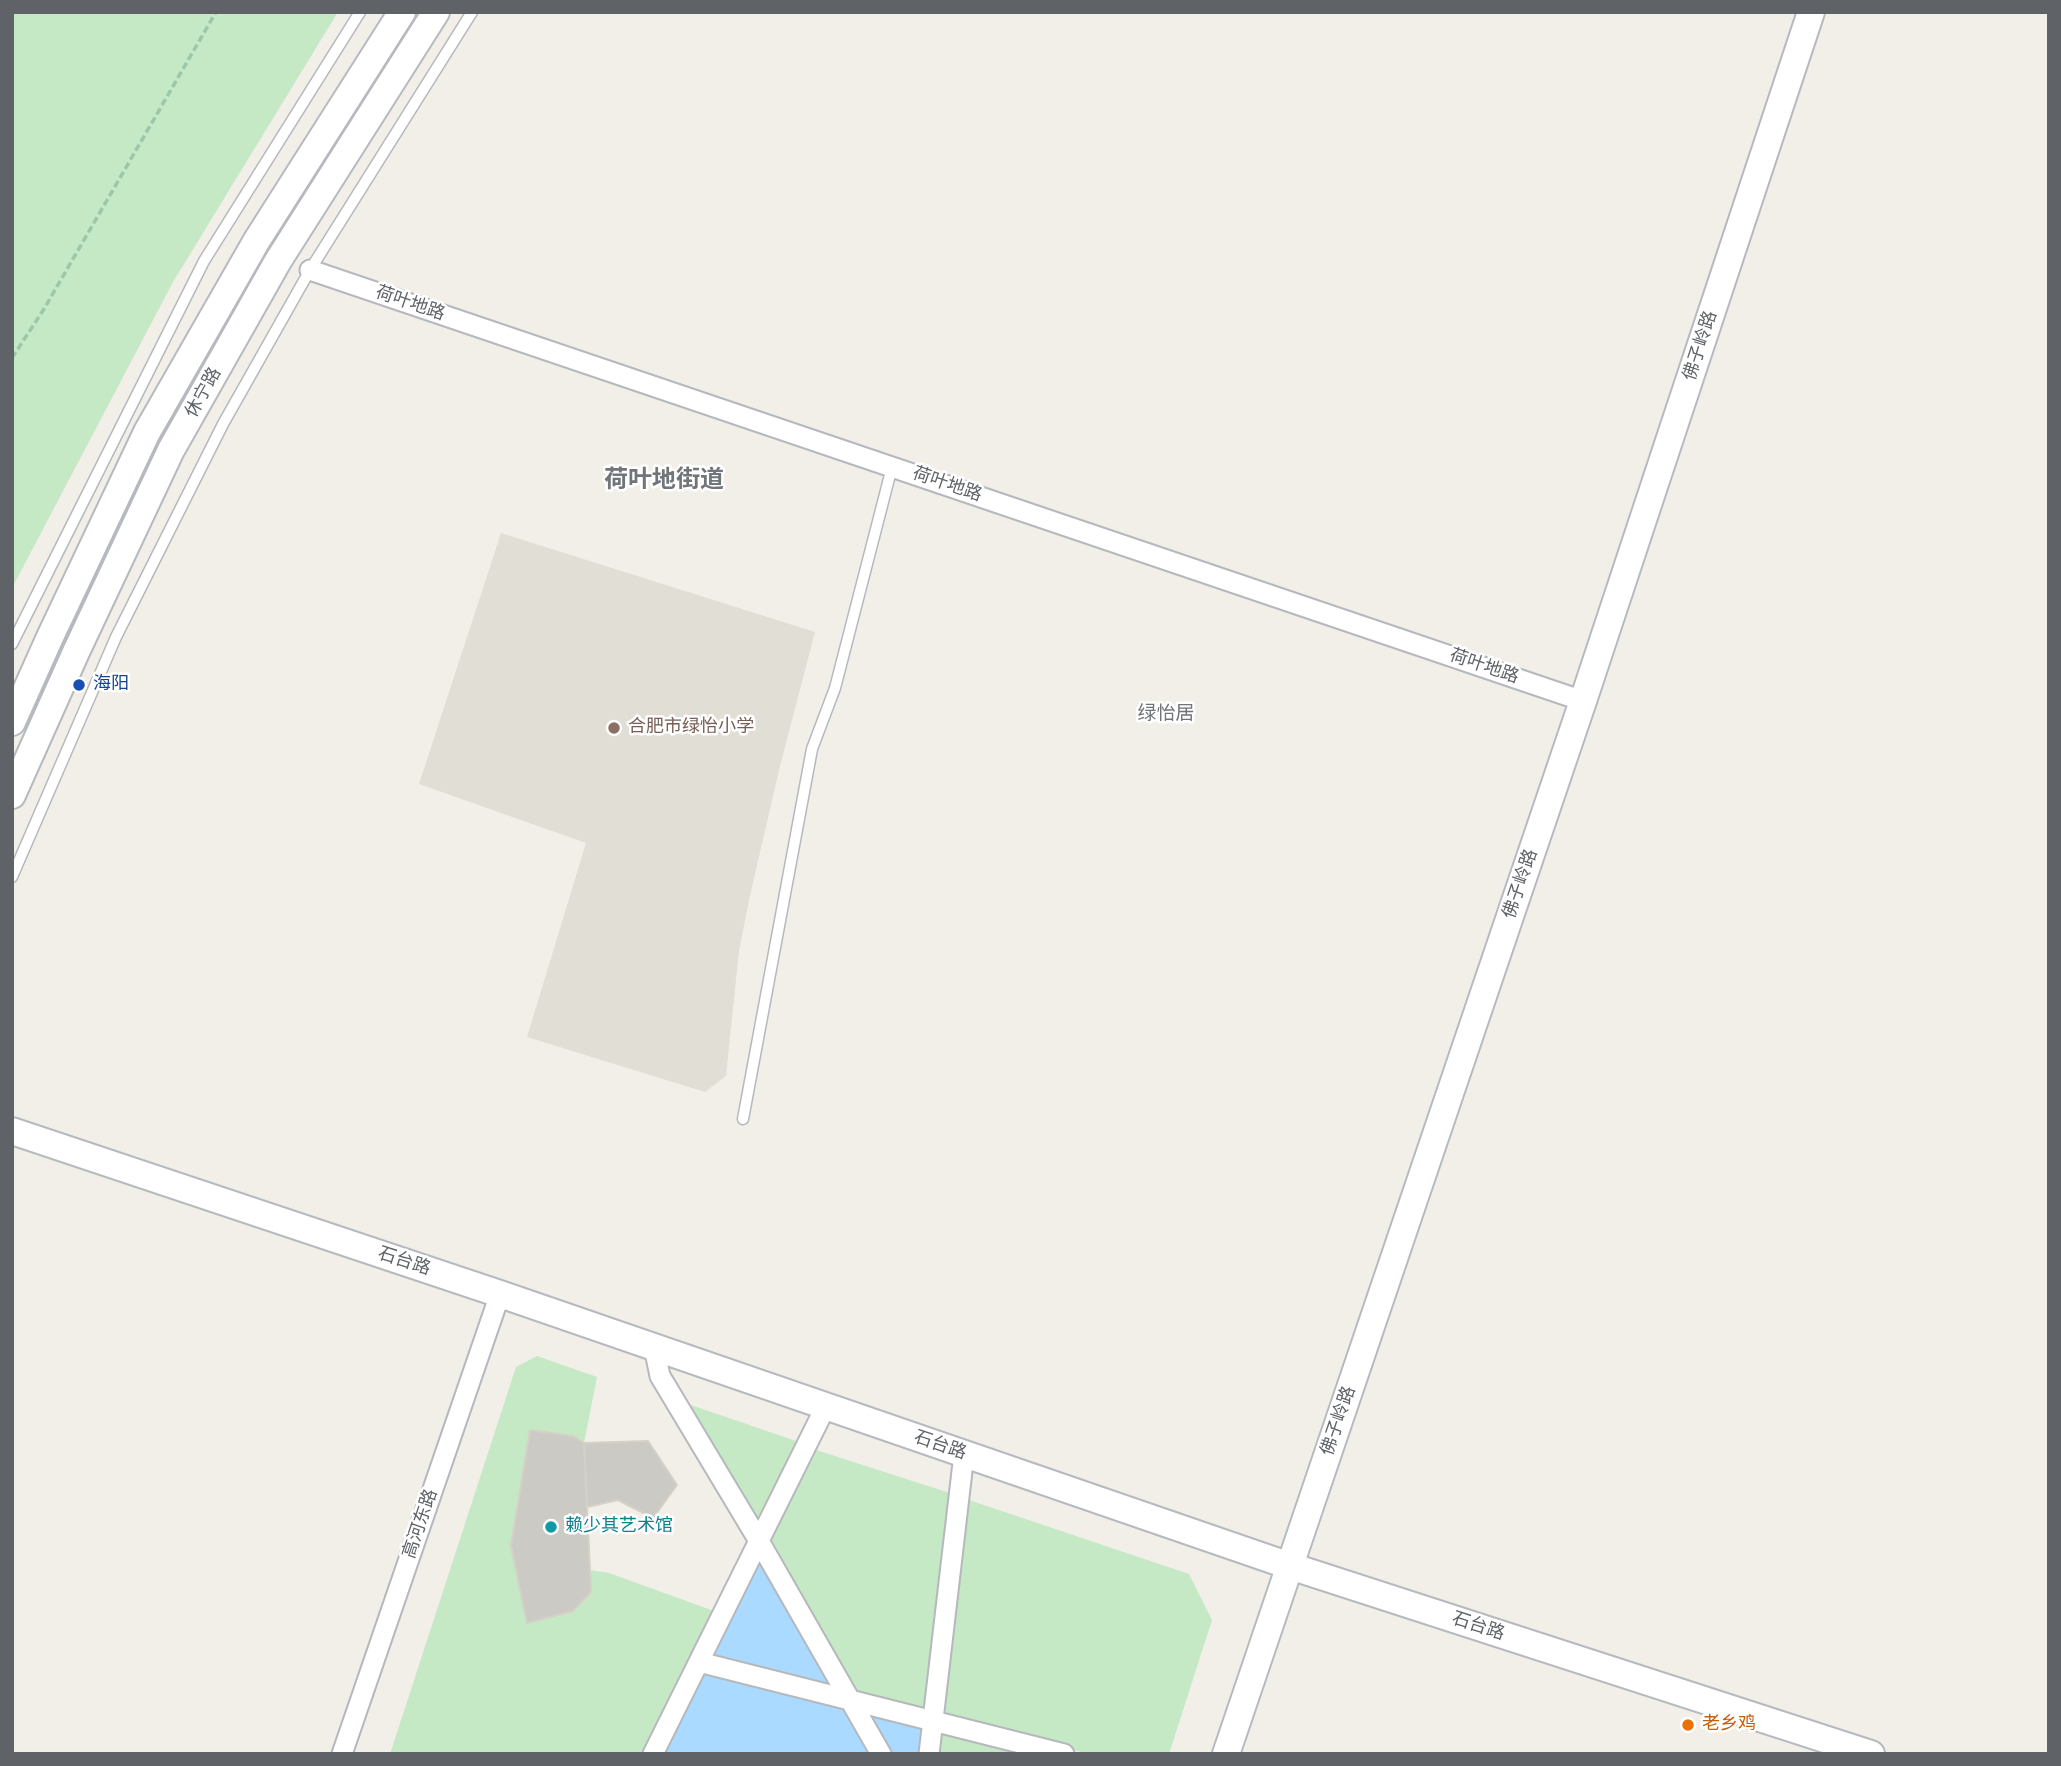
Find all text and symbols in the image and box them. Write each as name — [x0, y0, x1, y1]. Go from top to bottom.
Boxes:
street label: 荷叶地路 — [372, 282, 448, 326]
street label: 佛子岭路 — [1680, 308, 1722, 384]
street label: 休宁路 — [181, 364, 227, 422]
street label: 荷叶地路 — [909, 463, 985, 507]
district label: 荷叶地街道 — [604, 467, 724, 495]
street label: 荷叶地路 — [1446, 645, 1522, 689]
place label: 海阳 — [93, 674, 129, 696]
marker: 海阳 — [71, 677, 87, 693]
district label: 绿怡居 — [1138, 703, 1194, 725]
place label: 合肥市绿怡小学 — [628, 717, 754, 739]
marker: 合肥市绿怡小学 — [606, 720, 622, 736]
street label: 佛子岭路 — [1499, 846, 1543, 922]
street label: 石台路 — [375, 1243, 433, 1281]
street label: 佛子岭路 — [1317, 1383, 1361, 1459]
street label: 石台路 — [911, 1427, 969, 1465]
street label: 高河东路 — [399, 1486, 443, 1562]
place label: 赖少其艺术馆 — [565, 1516, 673, 1538]
marker: 赖少其艺术馆 — [543, 1519, 559, 1535]
street label: 石台路 — [1449, 1608, 1507, 1646]
place label: 老乡鸡 — [1702, 1714, 1756, 1736]
marker: 老乡鸡 — [1680, 1717, 1696, 1733]

